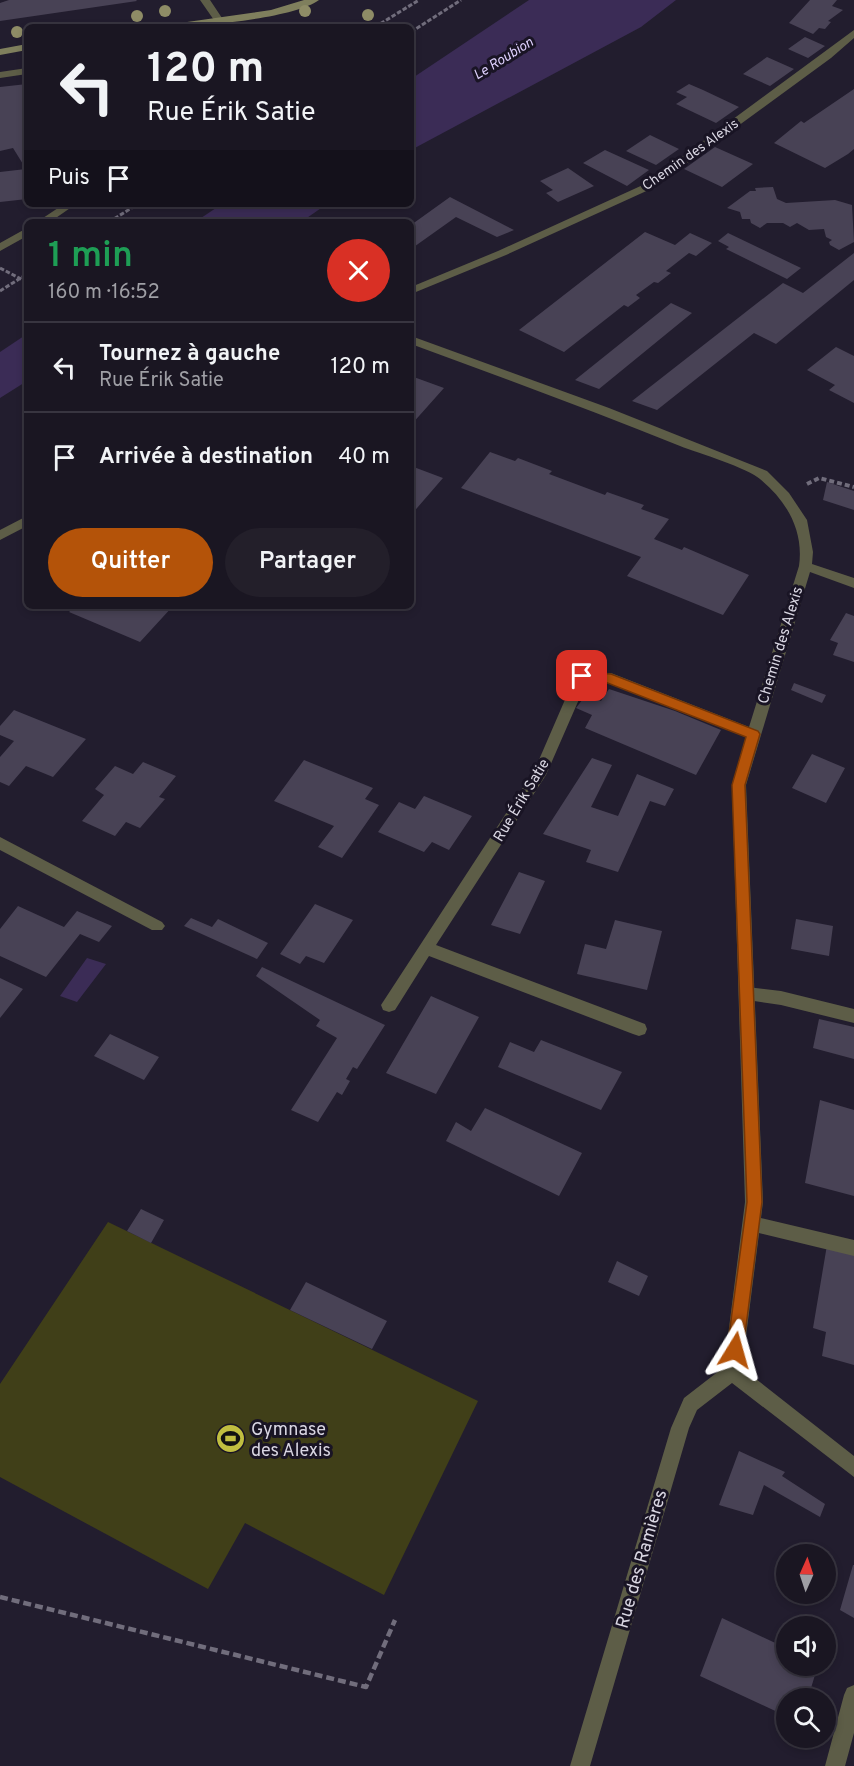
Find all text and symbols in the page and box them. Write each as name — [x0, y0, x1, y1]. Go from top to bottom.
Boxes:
water label: Le Roubion — [471, 34, 537, 84]
text: 120 m — [147, 44, 264, 97]
icon: left — [48, 48, 126, 126]
text: Rue Érik Satie — [147, 96, 315, 130]
street label: Chemin des Alexis — [639, 116, 742, 195]
icon: arrive — [102, 162, 135, 195]
text: Puis — [48, 165, 90, 192]
text: 1 min — [48, 234, 133, 280]
button: close — [327, 239, 390, 302]
text: 160 m · 16:52 — [48, 280, 160, 306]
text: Tournez à gauche — [99, 341, 280, 368]
icon: left — [48, 351, 81, 384]
text: 120 m — [330, 354, 390, 381]
text: Rue Érik Satie — [99, 368, 224, 394]
icon: arrive — [48, 441, 81, 474]
text: Arrivée à destination — [99, 444, 313, 471]
text: 40 m — [338, 444, 390, 471]
button: Quitter — [48, 528, 213, 597]
button: Partager — [225, 528, 390, 597]
street label: Chemin des Alexis — [755, 584, 808, 706]
pin — [556, 650, 607, 701]
icon: arrive — [565, 659, 598, 692]
street label: Rue Érik Satie — [489, 755, 555, 846]
position arrow — [703, 1318, 767, 1382]
place label: Gymnase des Alexis — [251, 1419, 331, 1463]
sports icon: Gymnase des Alexis — [214, 1423, 246, 1455]
street label: Rue des Ramières — [612, 1487, 673, 1632]
north arrow — [776, 1544, 836, 1604]
map controls — [776, 1544, 836, 1748]
button: sound — [776, 1616, 836, 1676]
button: search — [776, 1688, 836, 1748]

